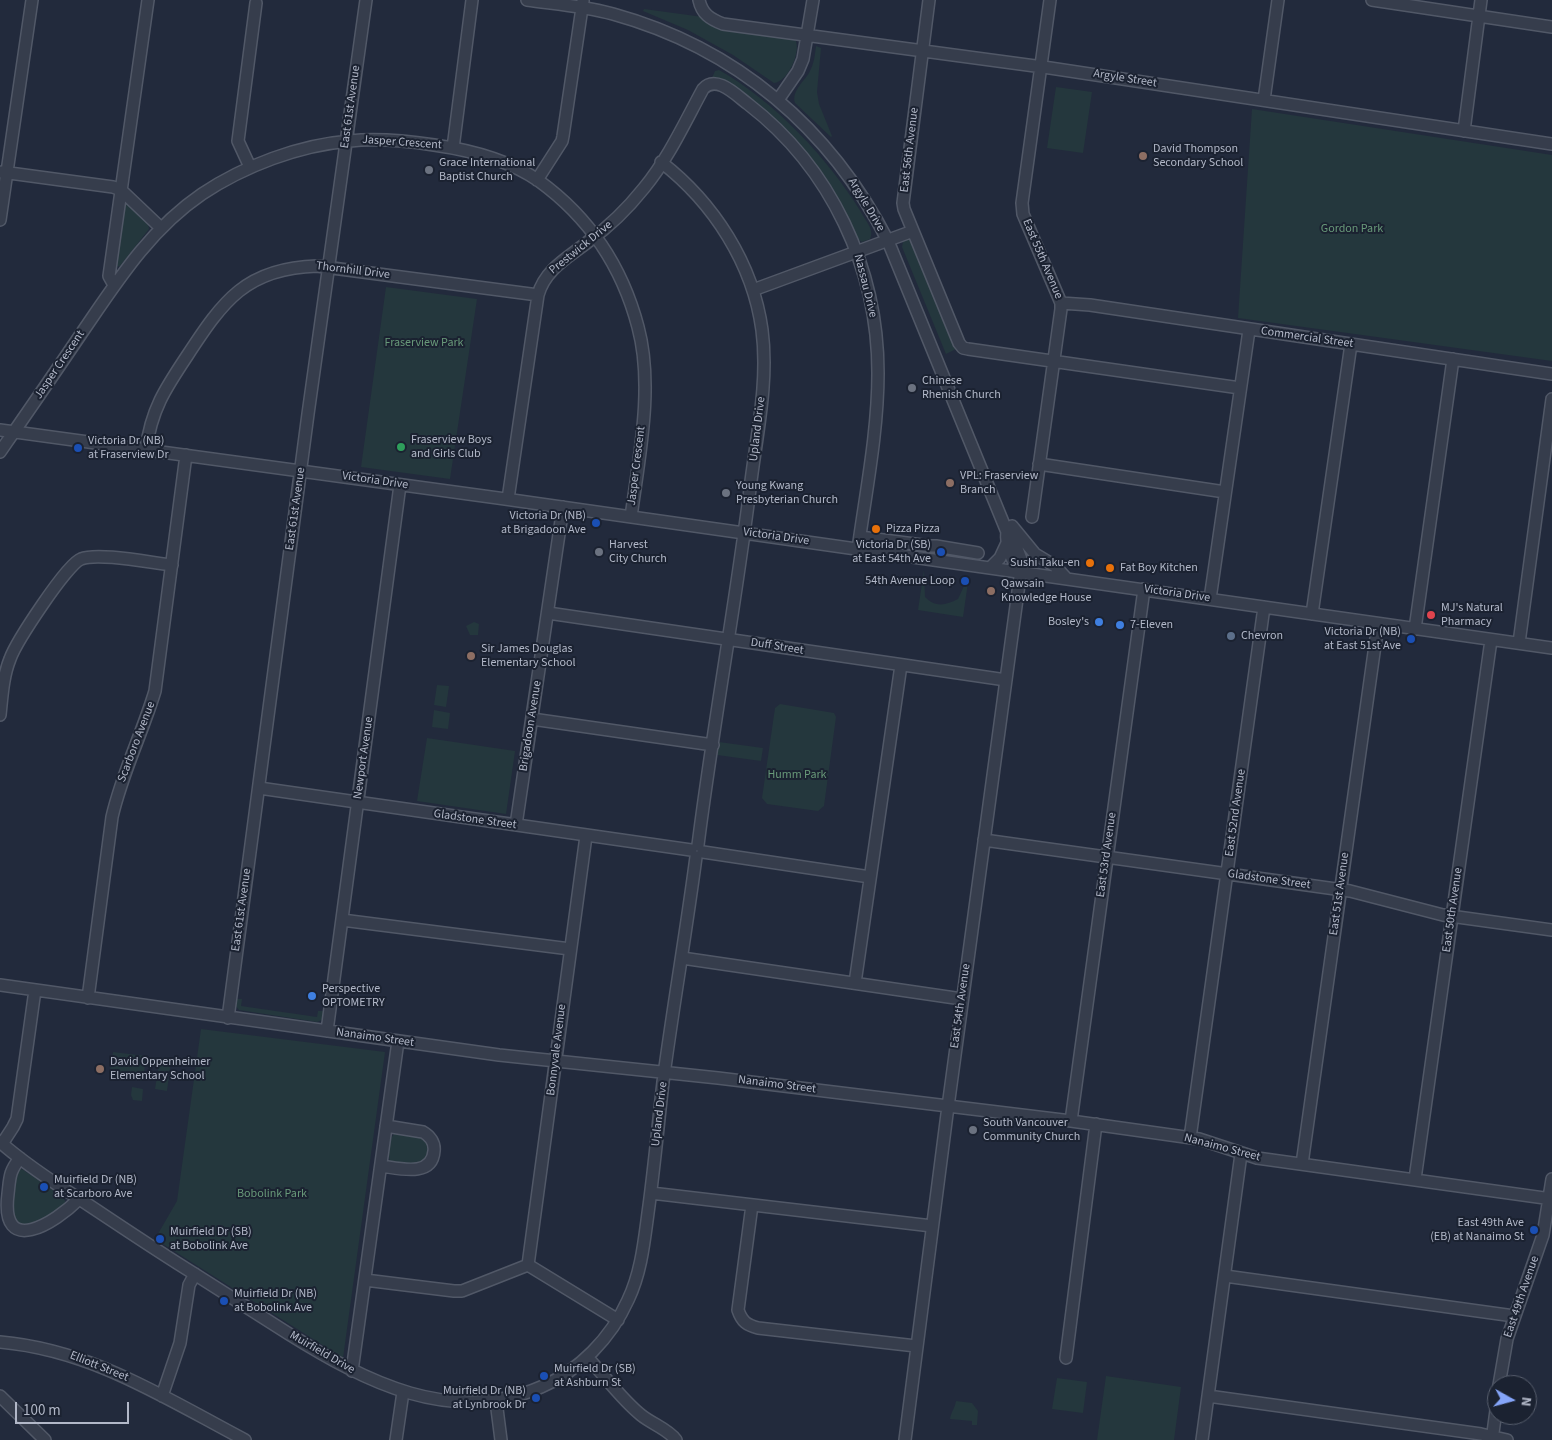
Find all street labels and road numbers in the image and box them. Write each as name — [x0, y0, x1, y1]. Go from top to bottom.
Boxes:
street label: East 61st Avenue — [338, 65, 364, 149]
street label: Argyle Street — [1092, 67, 1158, 91]
street label: East 56th Avenue — [898, 107, 922, 193]
street label: Jasper Crescent — [362, 133, 442, 153]
street label: Argyle Drive — [844, 176, 888, 234]
street label: East 55th Avenue — [1019, 217, 1065, 301]
street label: Prestwick Drive — [547, 218, 615, 278]
street label: Nassau Drive — [850, 253, 880, 319]
street label: Thornhill Drive — [315, 259, 391, 283]
street label: Commercial Street — [1260, 324, 1354, 352]
street label: Jasper Crescent — [32, 328, 88, 402]
street label: Upland Drive — [747, 396, 769, 462]
street label: Jasper Crescent — [625, 426, 649, 506]
street label: East 61st Avenue — [283, 467, 309, 551]
street label: Victoria Drive — [341, 469, 409, 493]
street label: Victoria Drive — [742, 525, 810, 549]
street label: Victoria Drive — [1143, 582, 1211, 606]
street label: Duff Street — [750, 636, 804, 658]
street label: Brigadoon Avenue — [517, 680, 545, 772]
street label: Scarboro Avenue — [115, 700, 159, 784]
street label: Newport Avenue — [351, 716, 377, 800]
street label: East 52nd Avenue — [1223, 768, 1249, 858]
street label: Gladstone Street — [433, 807, 517, 833]
street label: East 53rd Avenue — [1094, 812, 1120, 898]
street label: East 51st Avenue — [1327, 852, 1353, 936]
street label: Gladstone Street — [1227, 867, 1311, 893]
street label: East 50th Avenue — [1440, 867, 1466, 953]
street label: East 61st Avenue — [229, 868, 255, 952]
street label: East 54th Avenue — [948, 963, 974, 1049]
street label: Bonnyvale Avenue — [544, 1003, 570, 1097]
street label: Nanaimo Street — [335, 1025, 415, 1051]
street label: Nanaimo Street — [737, 1073, 817, 1097]
street label: Upland Drive — [649, 1081, 671, 1147]
street label: Nanaimo Street — [1182, 1131, 1262, 1165]
street label: East 49th Avenue — [1501, 1254, 1543, 1340]
street label: Muirfield Drive — [287, 1329, 357, 1377]
street label: Elliott Street — [68, 1349, 130, 1385]

